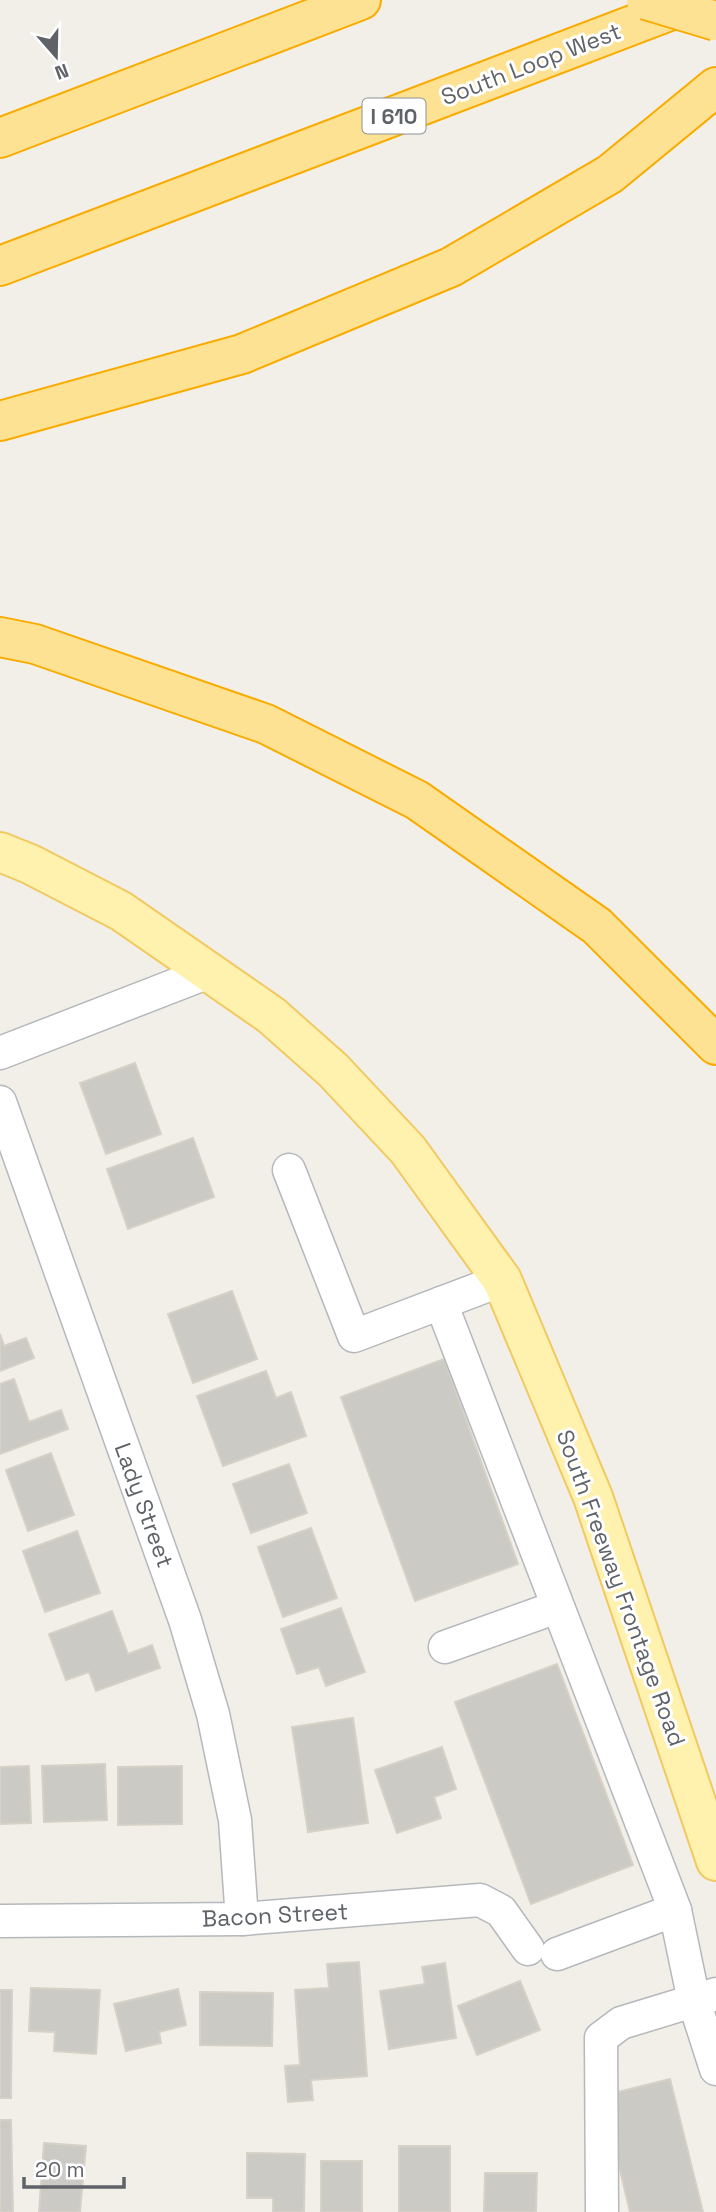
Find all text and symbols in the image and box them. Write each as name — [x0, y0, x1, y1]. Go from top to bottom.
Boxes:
street label: South Loop West — [437, 16, 625, 112]
north arrow — [21, 21, 91, 91]
text: N — [51, 58, 72, 85]
road number: I 610 — [362, 99, 426, 134]
street label: South Freeway Frontage Road — [550, 1426, 692, 1750]
street label: Lady Street — [108, 1439, 180, 1571]
street label: Bacon Street — [201, 1896, 349, 1934]
scale bar — [24, 2146, 124, 2190]
text: 20 m — [35, 2156, 85, 2183]

